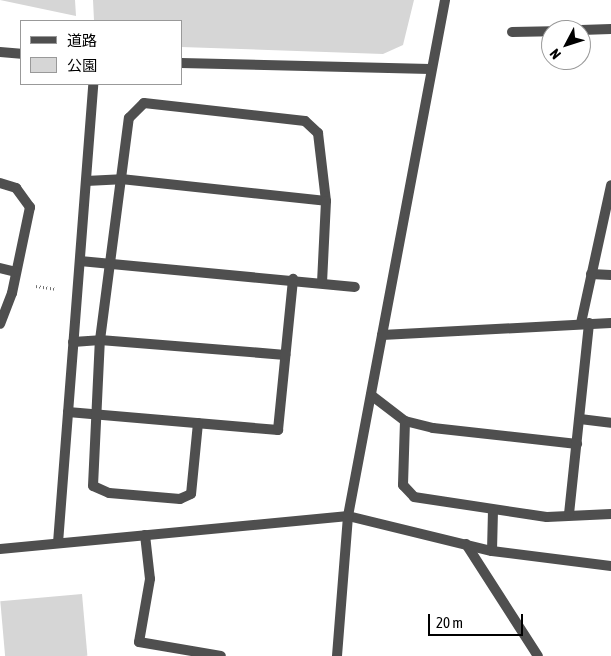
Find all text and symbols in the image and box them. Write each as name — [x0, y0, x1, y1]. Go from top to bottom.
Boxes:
legend — [20, 20, 182, 85]
north arrow — [541, 20, 591, 70]
text: 道路 — [67, 32, 97, 49]
text: N — [546, 46, 564, 62]
text: 公園 — [67, 57, 97, 74]
scale bar — [431, 604, 526, 636]
text: 20 m — [436, 614, 463, 631]

